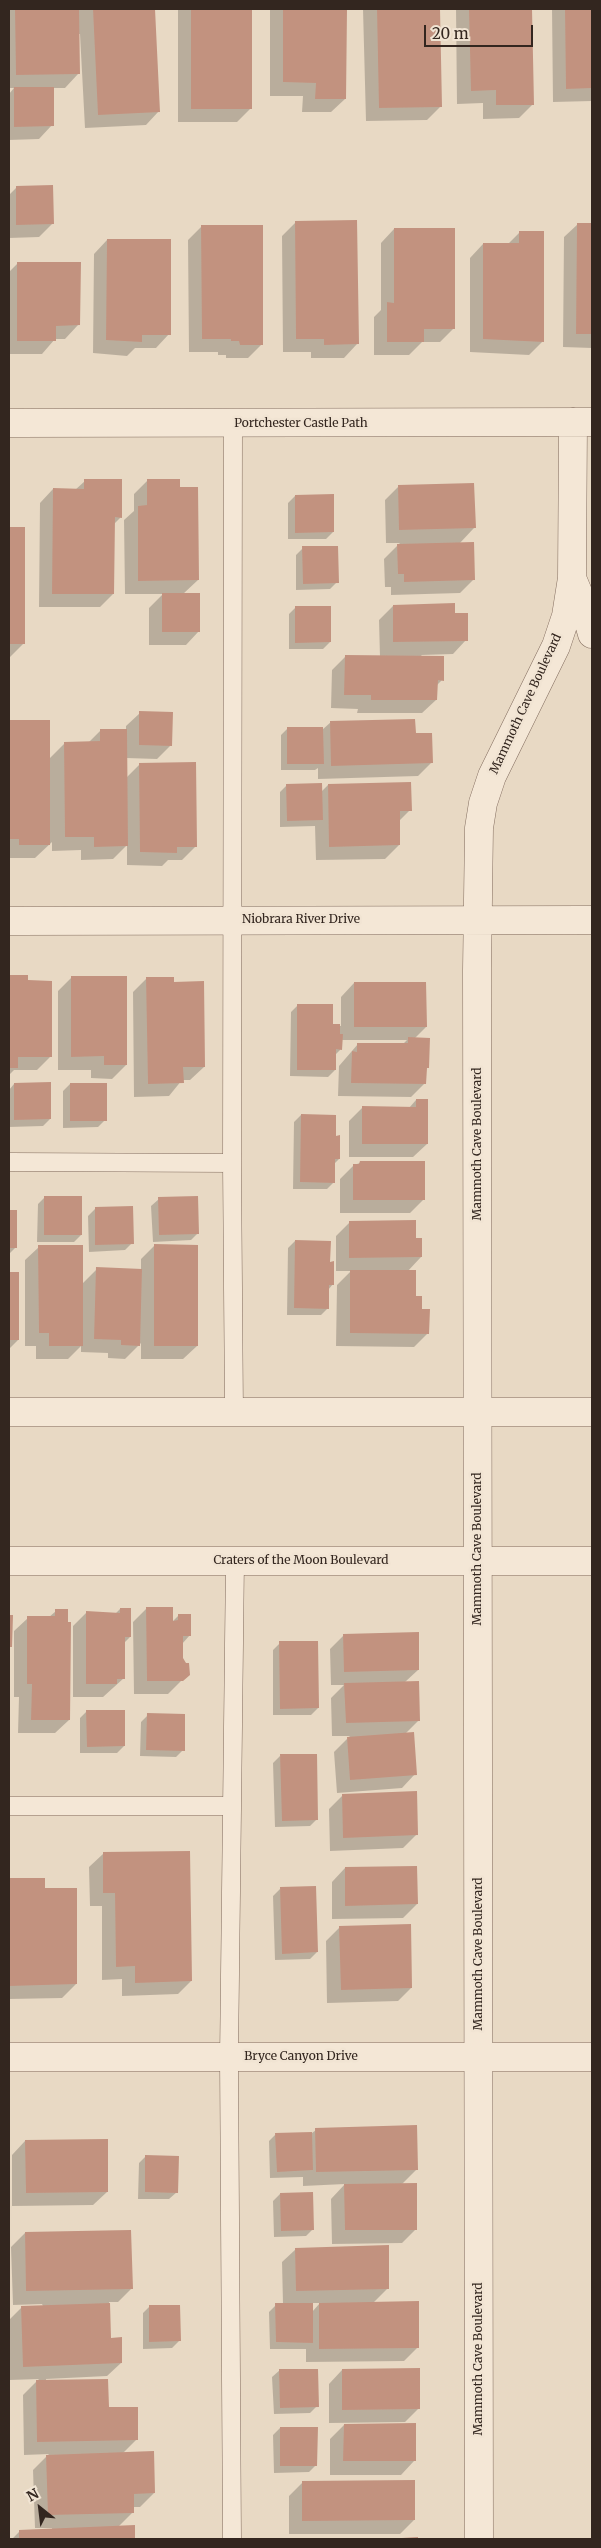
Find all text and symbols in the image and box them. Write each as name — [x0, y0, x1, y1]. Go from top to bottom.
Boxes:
scale bar — [426, 15, 535, 47]
text: 20 m — [432, 24, 469, 43]
street label: Portchester Castle Path — [234, 417, 368, 431]
street label: Mammoth Cave Boulevard — [487, 632, 565, 776]
street label: Niobrara River Drive — [242, 913, 360, 927]
street label: Mammoth Cave Boulevard — [471, 1068, 485, 1220]
street label: Mammoth Cave Boulevard — [471, 1473, 485, 1625]
street label: Craters of the Moon Boulevard — [213, 1554, 389, 1568]
street label: Mammoth Cave Boulevard — [472, 1878, 486, 2030]
street label: Bryce Canyon Drive — [244, 2050, 358, 2064]
street label: Mammoth Cave Boulevard — [472, 2283, 486, 2435]
north arrow — [15, 2483, 65, 2533]
text: N — [24, 2484, 42, 2505]

